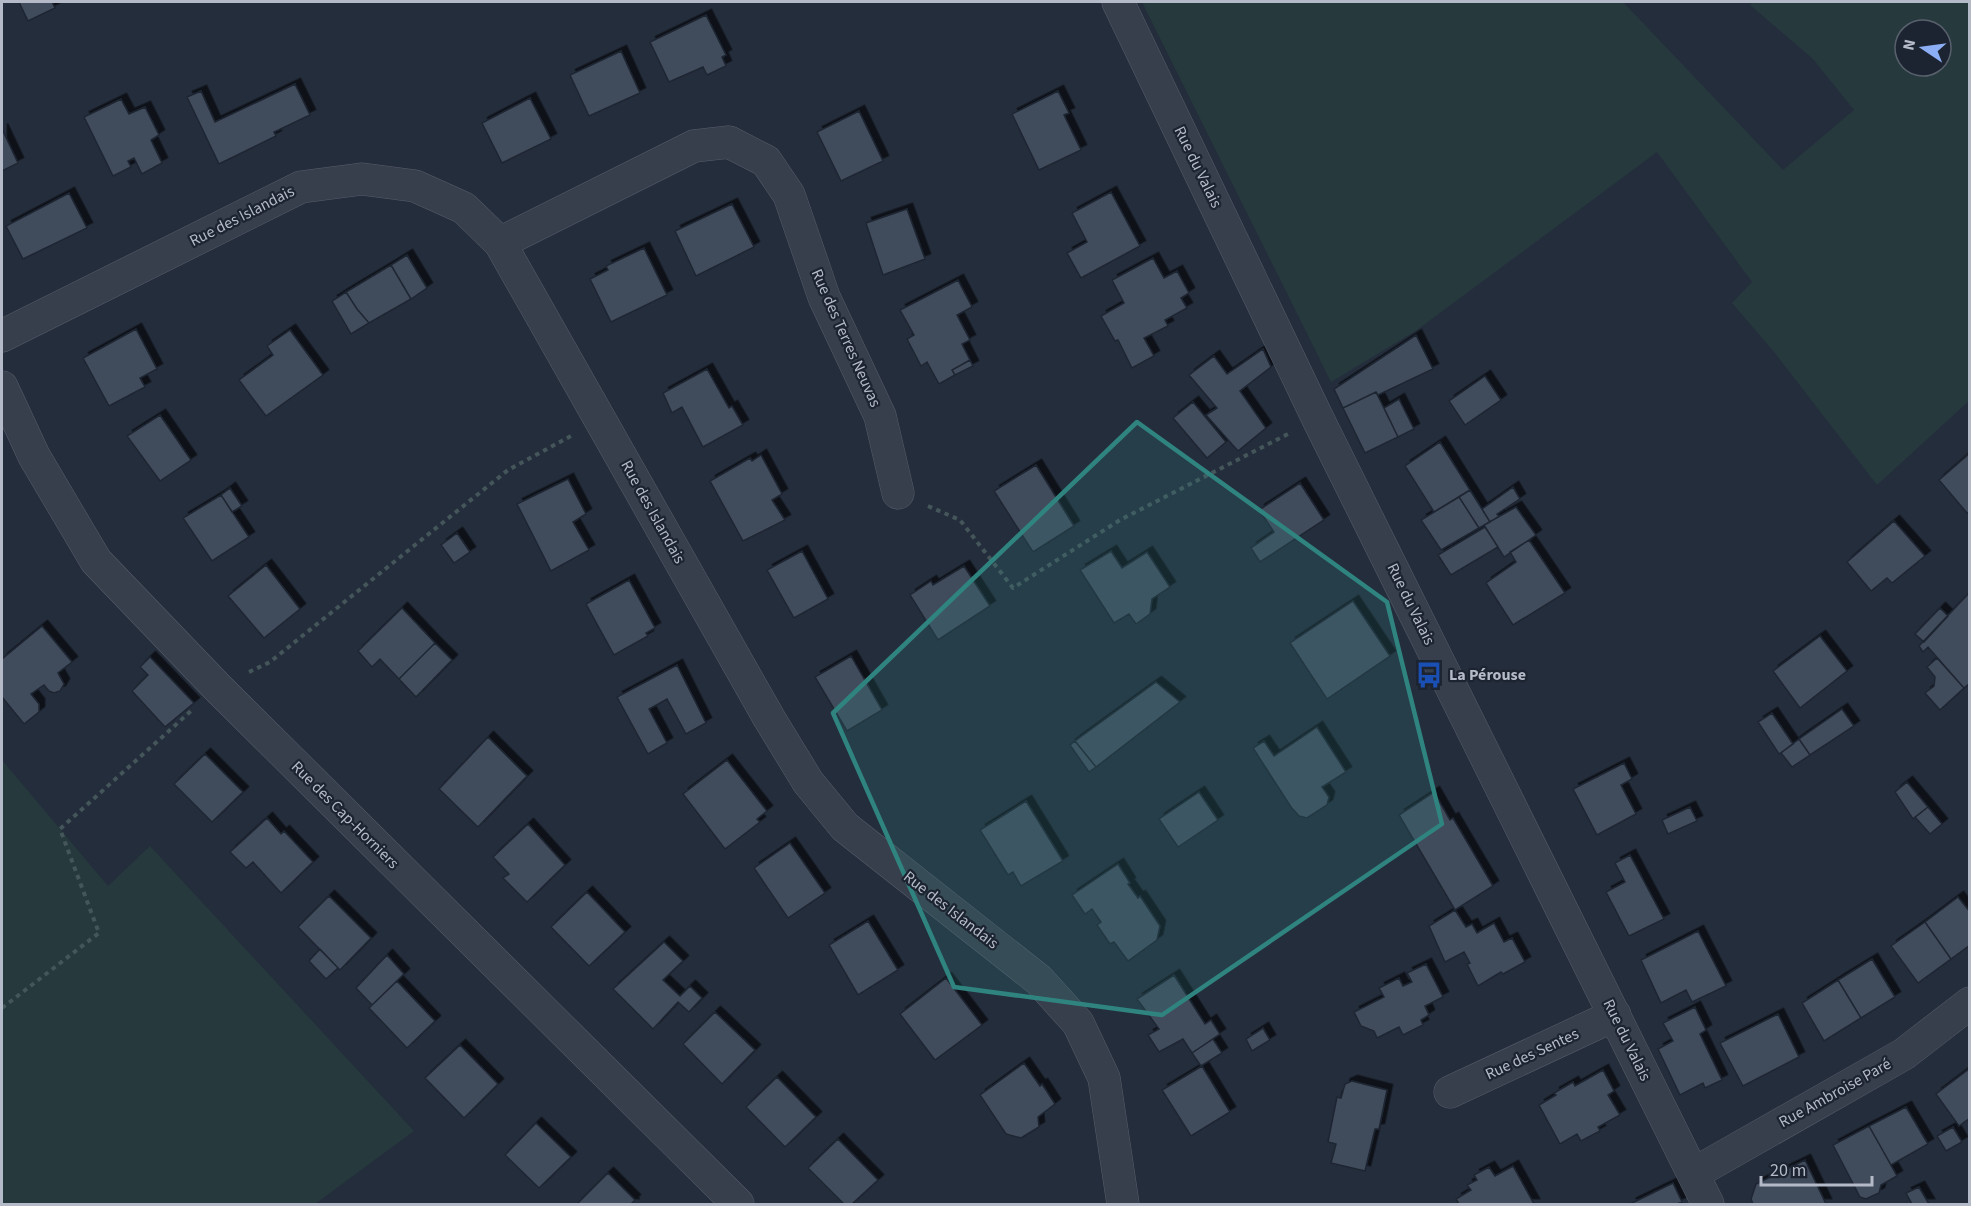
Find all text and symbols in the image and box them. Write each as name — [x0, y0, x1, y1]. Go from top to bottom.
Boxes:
north arrow — [1893, 18, 1953, 78]
text: N — [1897, 37, 1921, 53]
street label: Rue du Valais — [1169, 122, 1227, 212]
street label: Rue des Islandais — [186, 180, 299, 252]
street label: Rue des Terres Neuvas — [806, 266, 886, 411]
street label: Rue des Islandais — [615, 456, 691, 568]
street label: Rue du Valais — [1382, 559, 1440, 649]
bus stop icon: La Pérouse — [1414, 660, 1444, 690]
place label: La Pérouse — [1449, 664, 1526, 686]
street label: Rue des Cap-Horniers — [286, 756, 404, 874]
street label: Rue des Islandais — [899, 866, 1003, 954]
street label: Rue du Valais — [1598, 995, 1656, 1085]
street label: Rue des Sentes — [1482, 1023, 1583, 1085]
street label: Rue Ambroise Paré — [1775, 1053, 1895, 1133]
scale bar — [1761, 1149, 1872, 1187]
text: 20 m — [1770, 1158, 1806, 1183]

